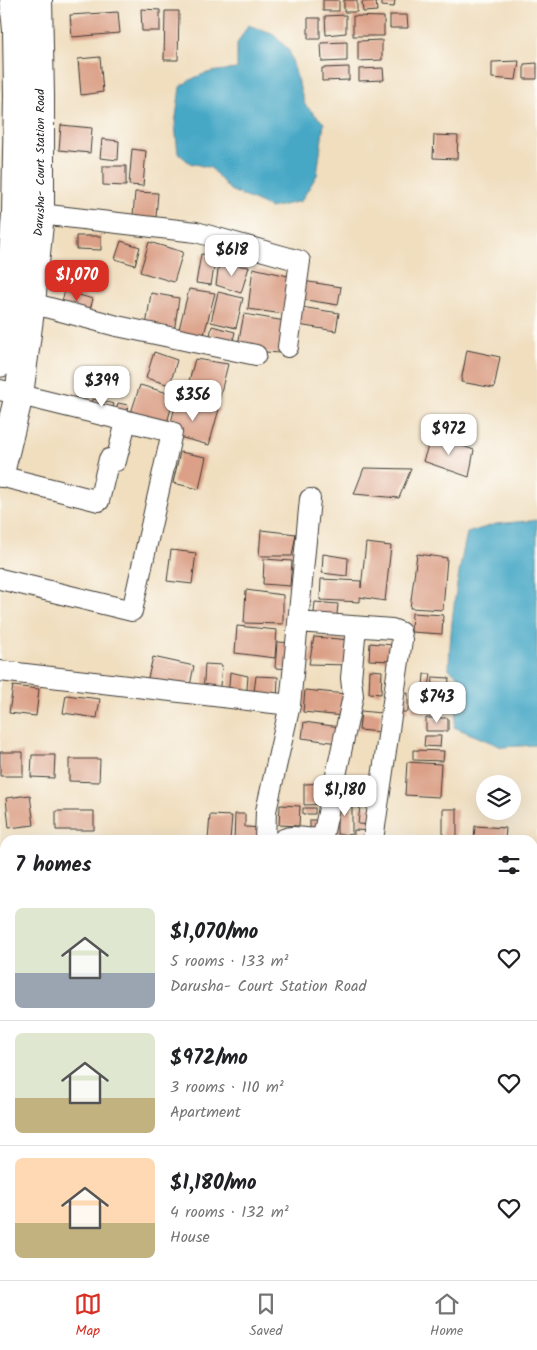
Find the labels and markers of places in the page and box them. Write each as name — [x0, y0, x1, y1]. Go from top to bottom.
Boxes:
pin: $618 — [202, 234, 262, 277]
pin: $1,070 — [36, 260, 118, 302]
pin: $399 — [72, 366, 132, 408]
pin: $356 — [163, 380, 223, 422]
pin: $972 — [419, 414, 479, 456]
pin: $743 — [407, 682, 467, 724]
pin: $1,180 — [304, 774, 386, 817]

